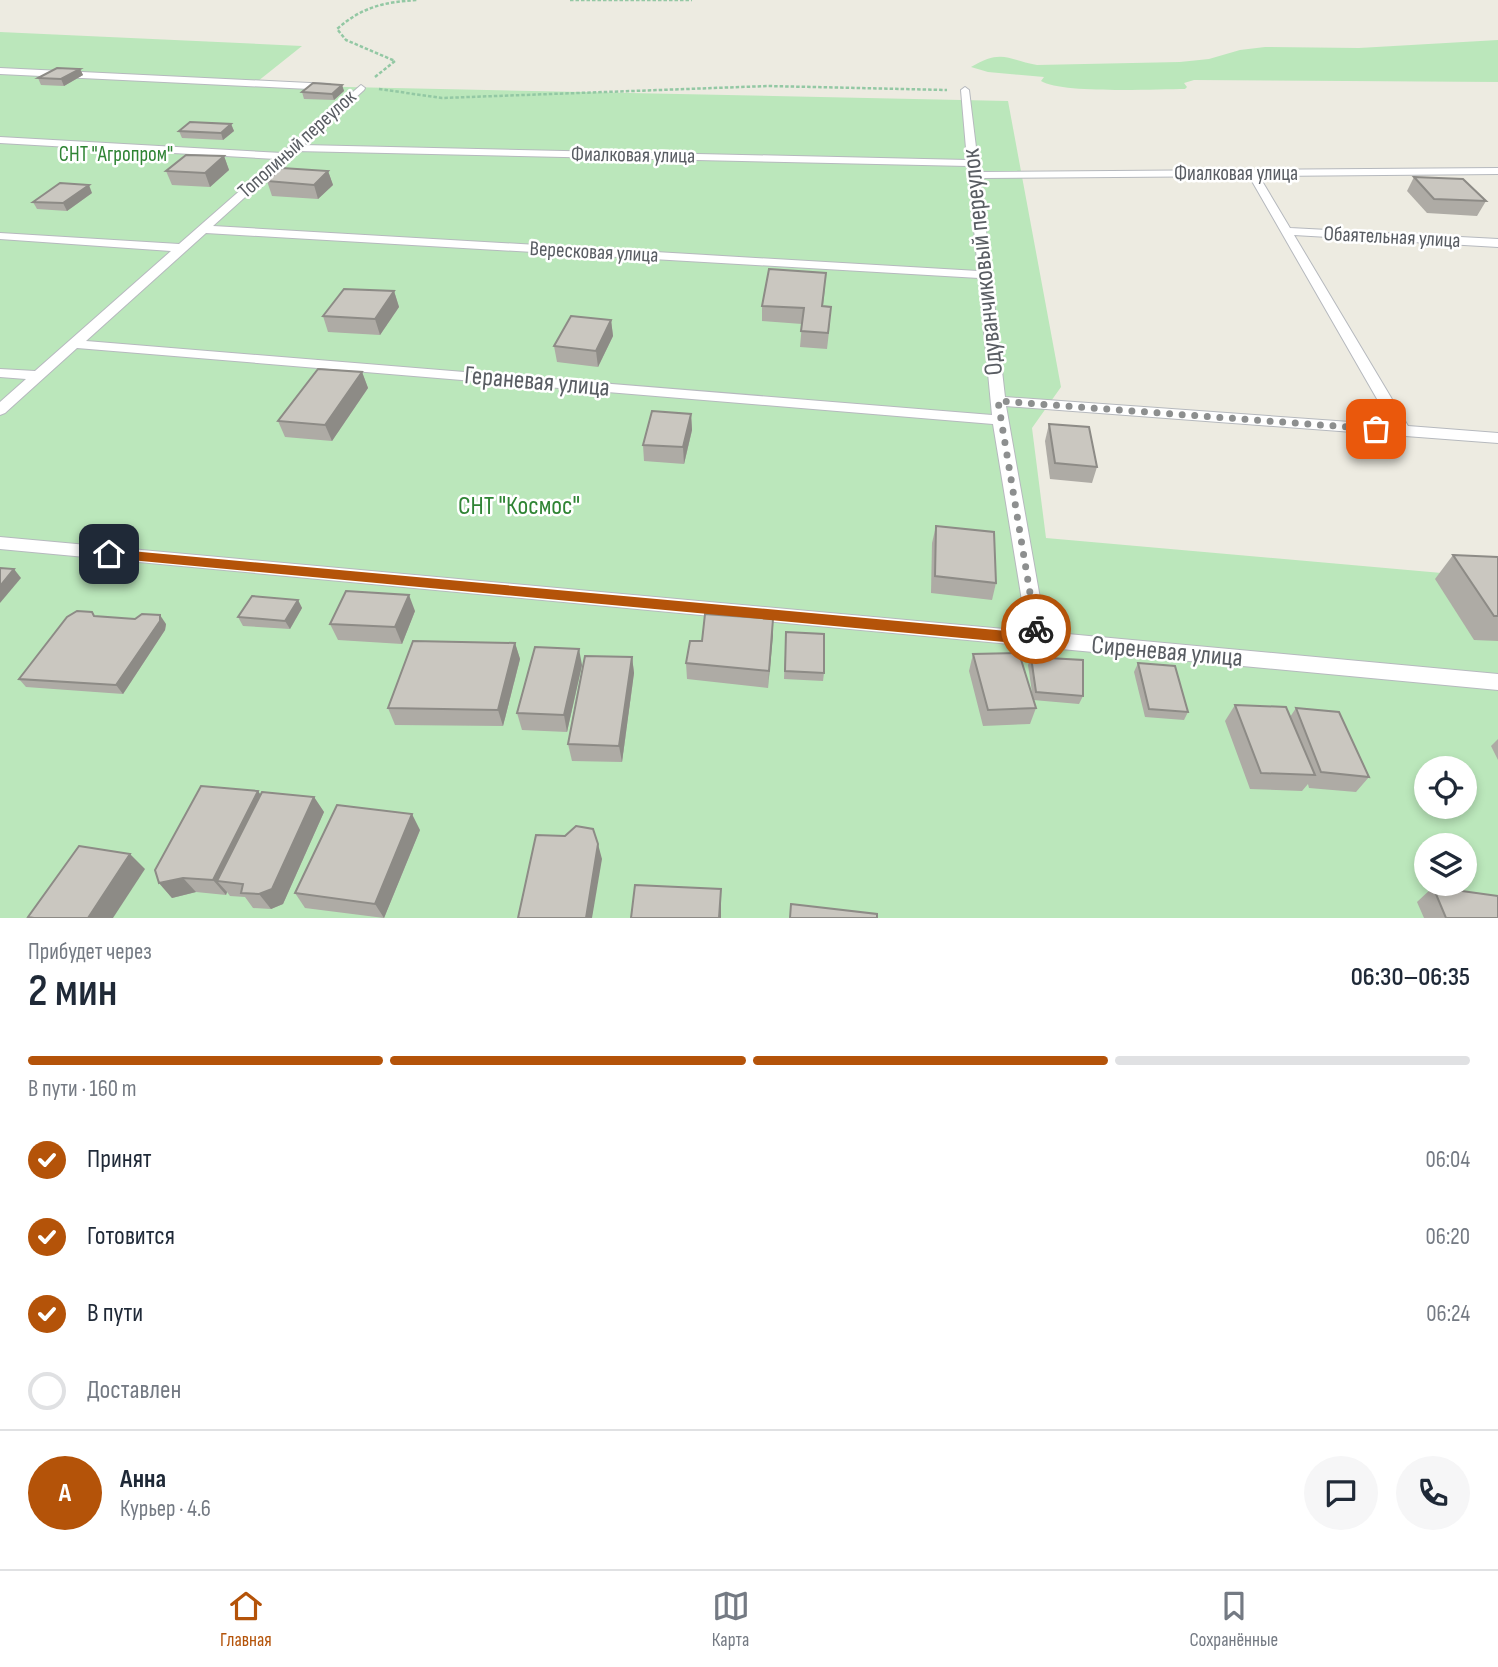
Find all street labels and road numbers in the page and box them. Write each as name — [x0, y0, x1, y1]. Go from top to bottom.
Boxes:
street label: Тополиный переулок — [233, 84, 361, 203]
street label: Фиалковая улица — [571, 141, 695, 169]
street label: Одуванчиковый переулок — [956, 147, 1010, 377]
street label: Фиалковая улица — [1174, 161, 1298, 186]
street label: Обаятельная улица — [1323, 221, 1461, 253]
street label: Вересковая улица — [529, 236, 659, 268]
street label: Гераневая улица — [463, 360, 611, 404]
street label: Сиреневая улица — [1090, 630, 1244, 674]

